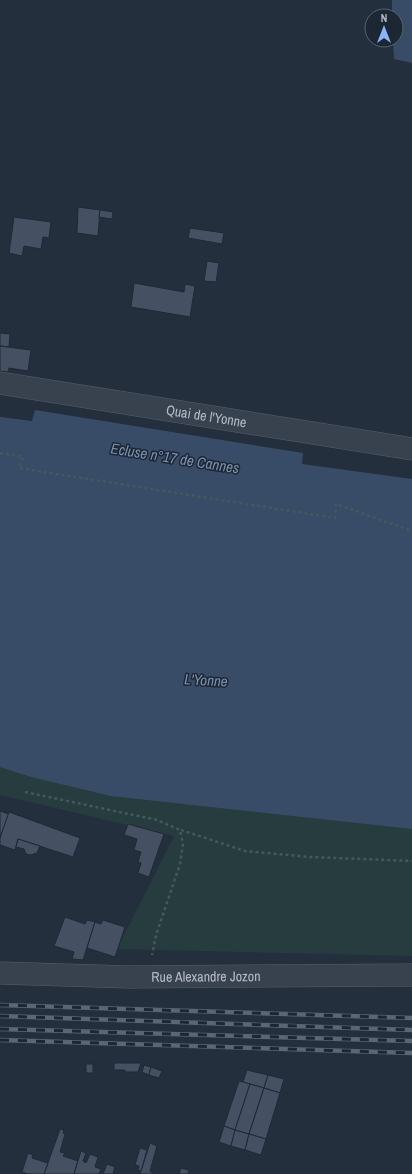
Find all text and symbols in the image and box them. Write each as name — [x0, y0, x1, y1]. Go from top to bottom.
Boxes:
north arrow — [364, 8, 404, 48]
text: N — [381, 11, 387, 25]
street label: Quai de l'Yonne — [165, 401, 248, 431]
water label: Ecluse n°17 de Cannes — [109, 437, 241, 479]
water label: L'Yonne — [184, 668, 228, 692]
street label: Rue Alexandre Jozon — [151, 967, 261, 986]

